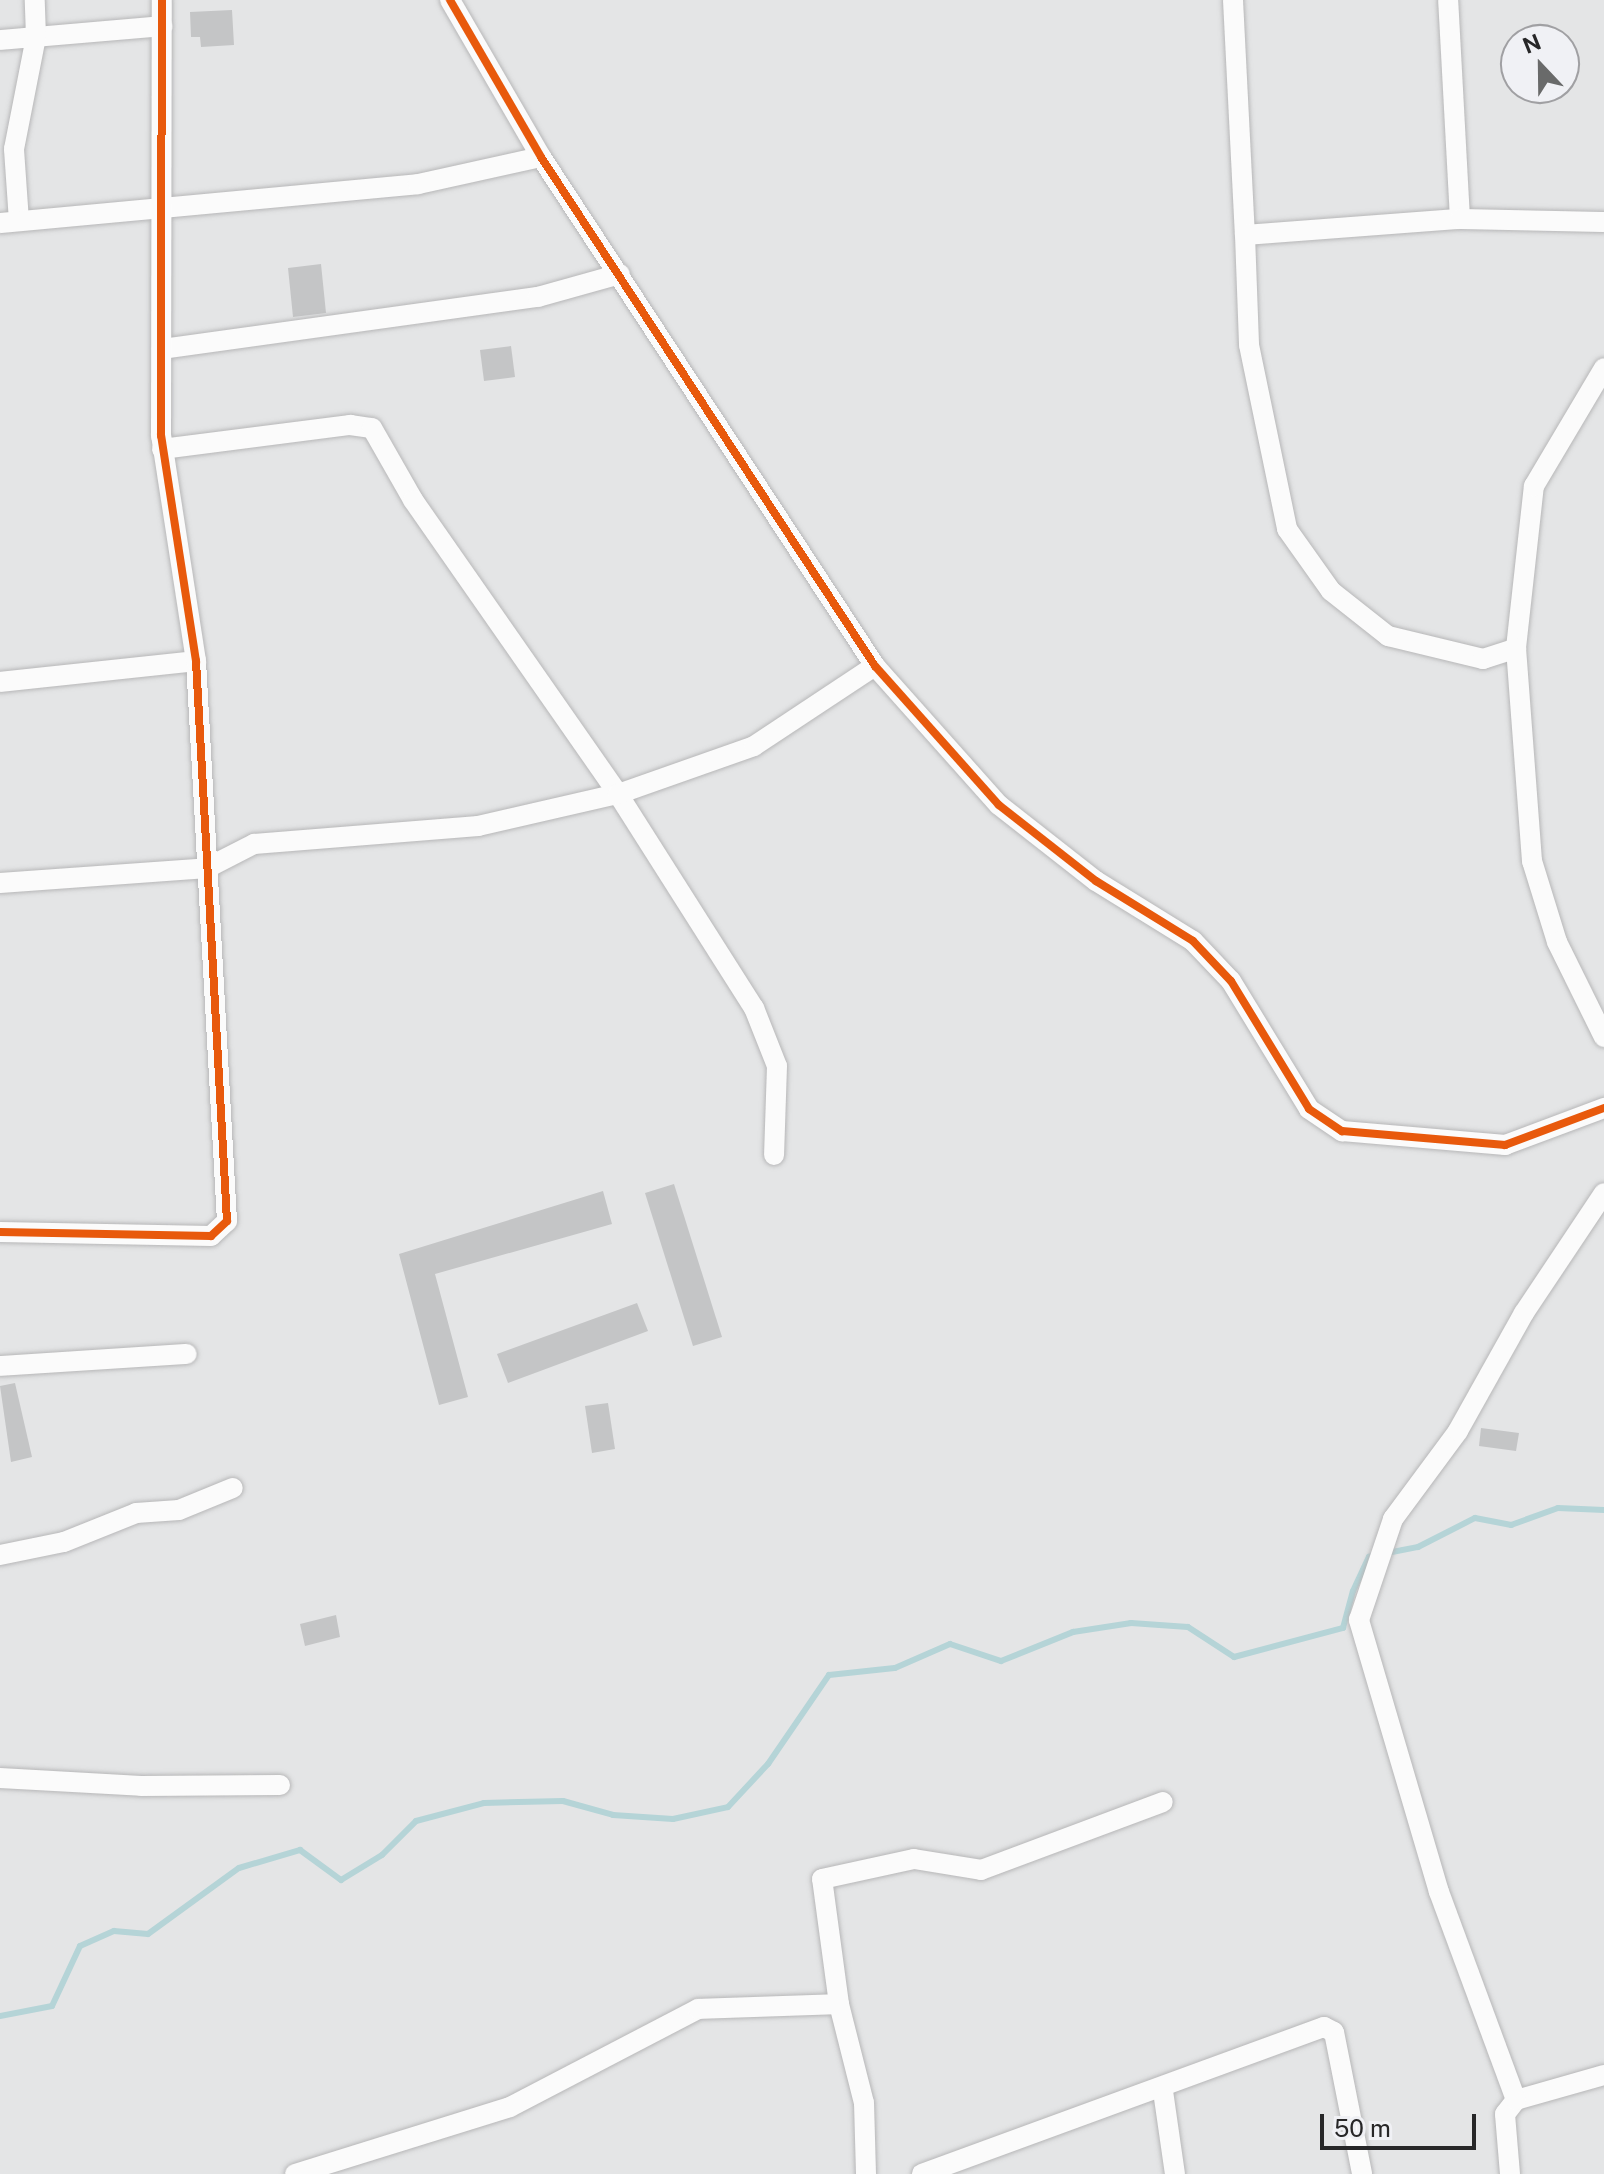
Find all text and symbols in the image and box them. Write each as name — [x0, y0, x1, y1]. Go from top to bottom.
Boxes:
north arrow — [1500, 24, 1580, 104]
text: N — [1519, 28, 1545, 59]
scale bar — [1324, 2098, 1480, 2148]
text: 50 m — [1334, 2114, 1391, 2142]

